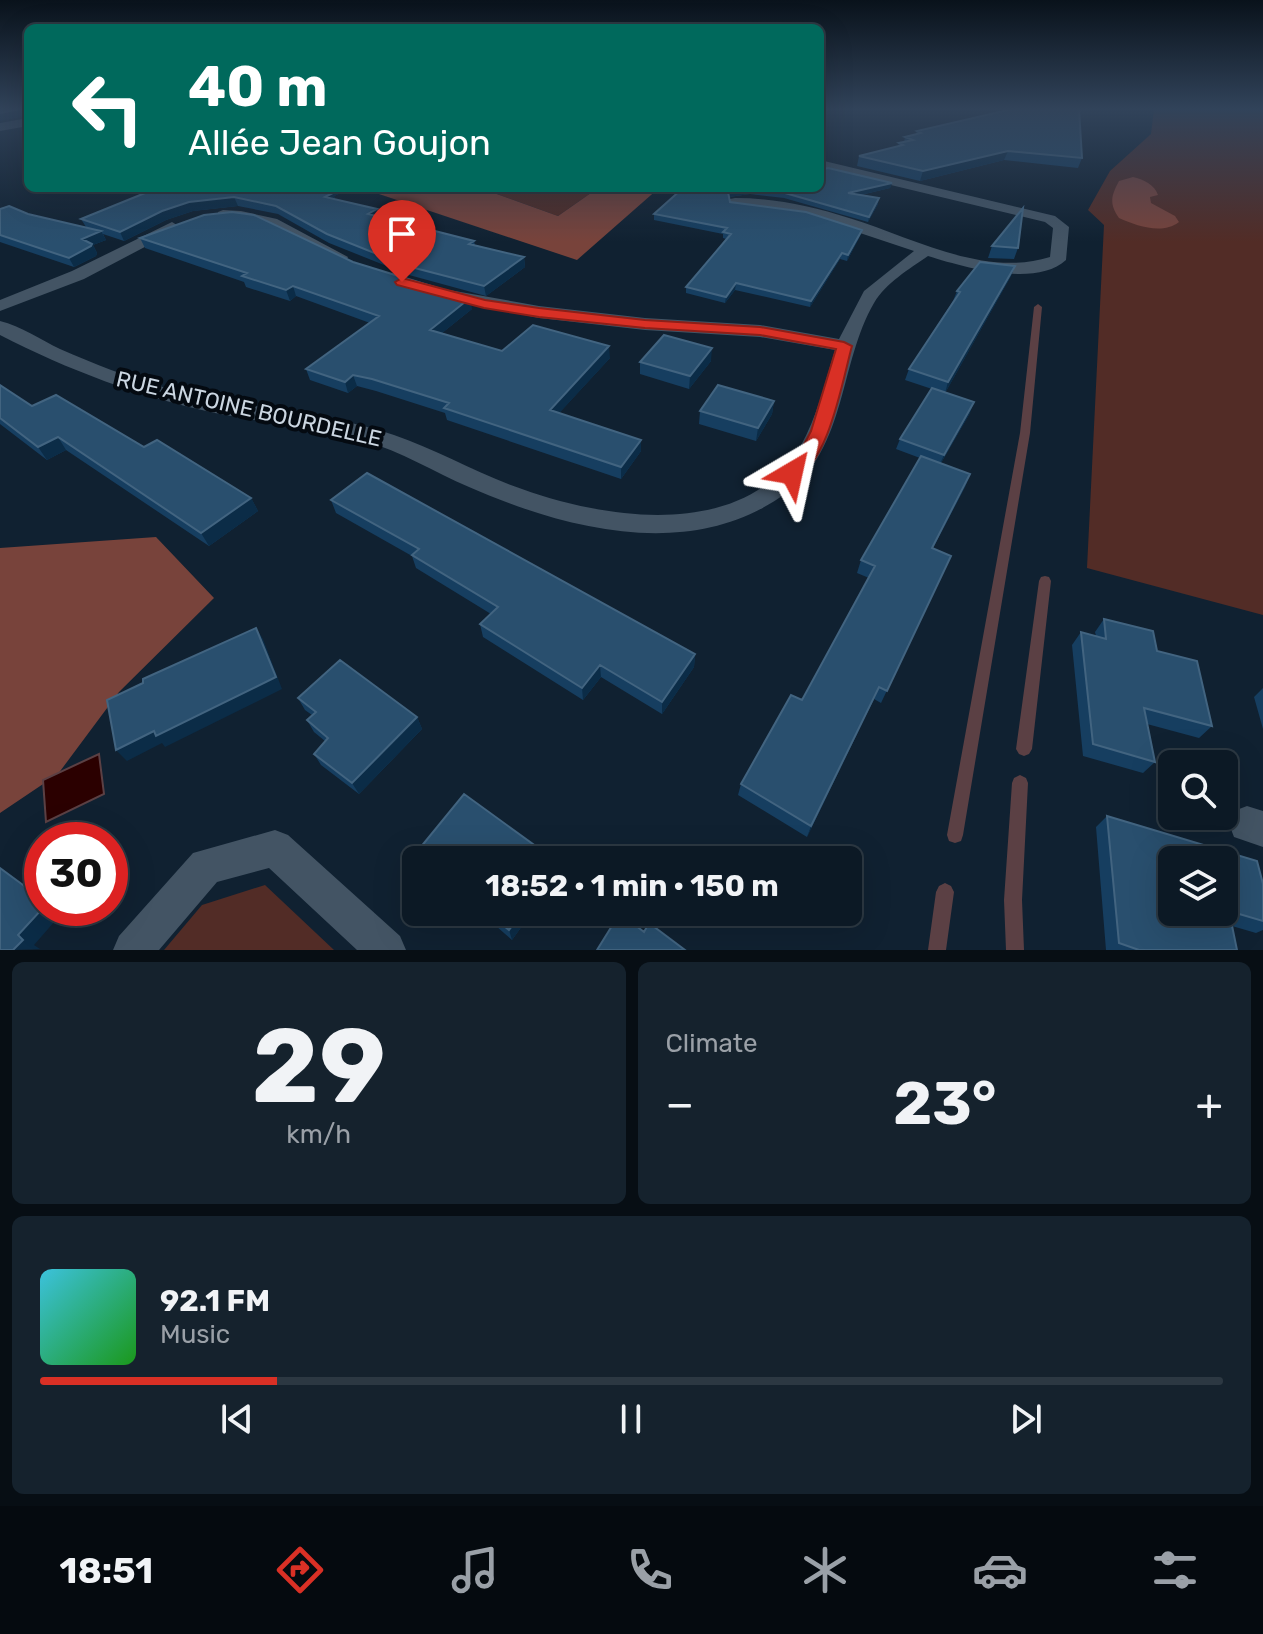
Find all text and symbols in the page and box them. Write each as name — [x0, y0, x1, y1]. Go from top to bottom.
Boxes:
text: 40 m — [188, 54, 328, 120]
icon: left — [56, 56, 160, 160]
text: Allée Jean Goujon — [188, 121, 491, 164]
pin — [368, 200, 436, 282]
icon: arrive — [380, 212, 424, 256]
street label: RUE ANTOINE BOURDELLE — [114, 365, 384, 453]
position arrow — [750, 431, 834, 515]
map controls — [1158, 750, 1238, 926]
button: search — [1158, 750, 1238, 830]
speed limit sign: 30 — [24, 822, 128, 926]
button: layers — [1158, 846, 1238, 926]
text: 18:52 · 1 min · 150 m — [485, 868, 779, 904]
text: 29 — [252, 1005, 386, 1128]
text: Climate — [666, 1028, 758, 1059]
text: 23° — [893, 1068, 996, 1139]
text: − — [666, 1078, 694, 1130]
text: + — [1196, 1078, 1223, 1130]
text: km/h — [286, 1119, 351, 1150]
text: 92.1 FM — [160, 1283, 270, 1319]
text: Music — [160, 1319, 230, 1350]
icon: previous — [215, 1397, 259, 1441]
icon: pause — [609, 1397, 653, 1441]
icon: next — [1004, 1397, 1048, 1441]
icon: directions — [272, 1542, 328, 1598]
icon: music — [447, 1542, 503, 1598]
icon: phone — [622, 1542, 678, 1598]
icon: climate — [797, 1542, 853, 1598]
icon: car — [972, 1542, 1028, 1598]
icon: filters — [1147, 1542, 1203, 1598]
text: 18:51 — [60, 1549, 153, 1592]

